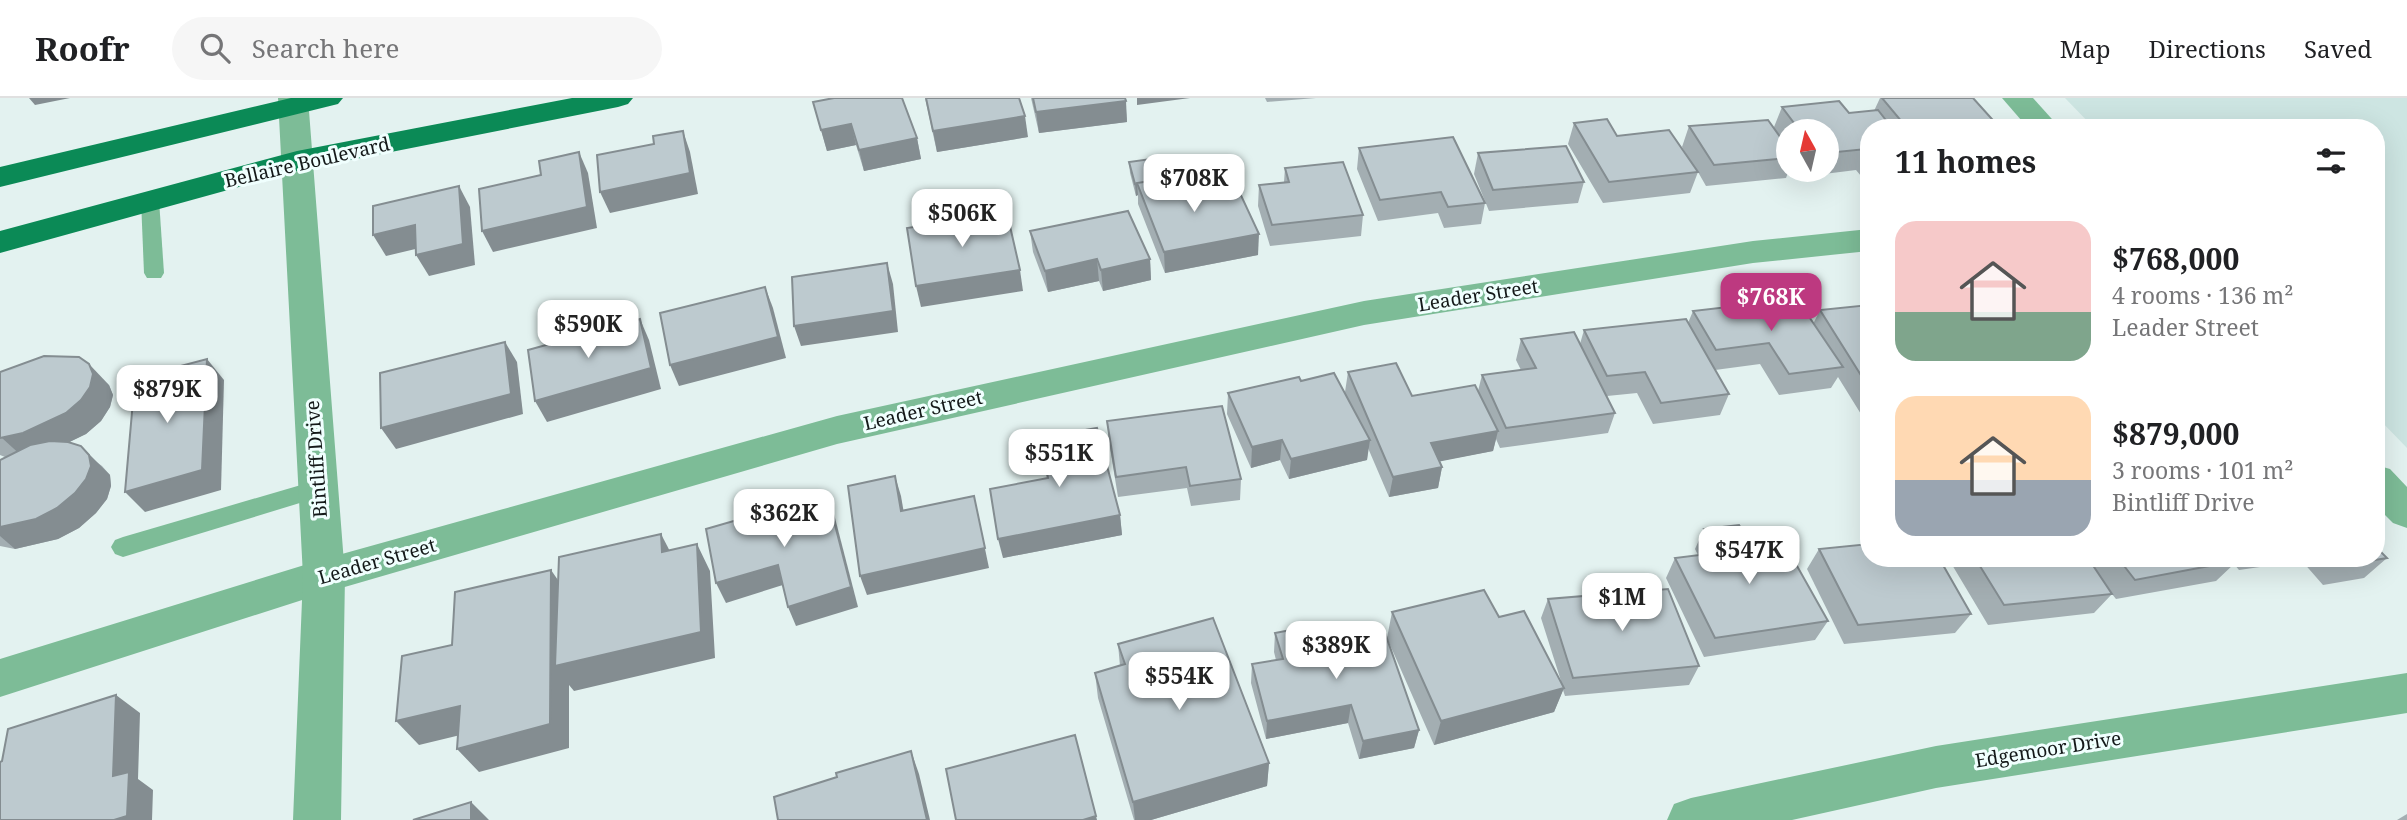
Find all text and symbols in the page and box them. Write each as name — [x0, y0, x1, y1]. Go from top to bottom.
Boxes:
search box — [172, 17, 662, 80]
text: Roofr — [35, 26, 130, 71]
icon: search — [196, 29, 234, 67]
text: Search here — [252, 30, 399, 66]
text: Map — [2060, 32, 2111, 65]
text: Directions — [2149, 32, 2266, 65]
text: Saved — [2304, 32, 2372, 65]
north arrow — [1776, 119, 1839, 182]
map controls — [1776, 119, 1839, 182]
street label: Bellaire Boulevard — [222, 130, 393, 194]
text: 11 homes — [1895, 141, 2036, 182]
icon: filters — [2312, 142, 2350, 180]
pin: $708K — [1145, 155, 1243, 214]
text: $708K — [1160, 161, 1228, 193]
pin: $506K — [913, 190, 1011, 249]
text: $506K — [928, 196, 996, 228]
text: $768,000 — [2112, 238, 2239, 279]
icon: home — [1951, 249, 2035, 333]
street label: Leader Street — [1416, 273, 1540, 317]
pin: $768K — [1722, 274, 1820, 333]
text: 4 rooms · 136 m² — [2112, 279, 2294, 311]
text: $768K — [1737, 280, 1805, 312]
pin: $590K — [539, 300, 637, 360]
text: $590K — [554, 307, 622, 339]
text: Leader Street — [2112, 311, 2259, 343]
pin: $879K — [118, 366, 216, 425]
text: $879K — [133, 372, 201, 404]
street label: Leader Street — [861, 384, 985, 436]
street label: Bintliff Drive — [299, 399, 333, 519]
text: $879,000 — [2112, 413, 2239, 454]
icon: home — [1951, 424, 2035, 508]
pin: $551K — [1010, 430, 1108, 489]
text: $551K — [1025, 436, 1093, 468]
text: 3 rooms · 101 m² — [2112, 454, 2294, 486]
text: Bintliff Drive — [2112, 486, 2255, 518]
pin: $362K — [735, 490, 833, 549]
text: $362K — [750, 496, 818, 528]
pin: $547K — [1700, 526, 1798, 586]
street label: Leader Street — [315, 532, 439, 590]
text: $547K — [1715, 533, 1783, 565]
pin: $1M — [1588, 574, 1656, 633]
text: $1M — [1598, 580, 1646, 612]
pin: $389K — [1287, 622, 1385, 681]
text: $389K — [1302, 628, 1370, 660]
pin: $554K — [1130, 652, 1228, 712]
text: $554K — [1145, 659, 1213, 691]
street label: Edgemoor Drive — [1973, 725, 2123, 773]

